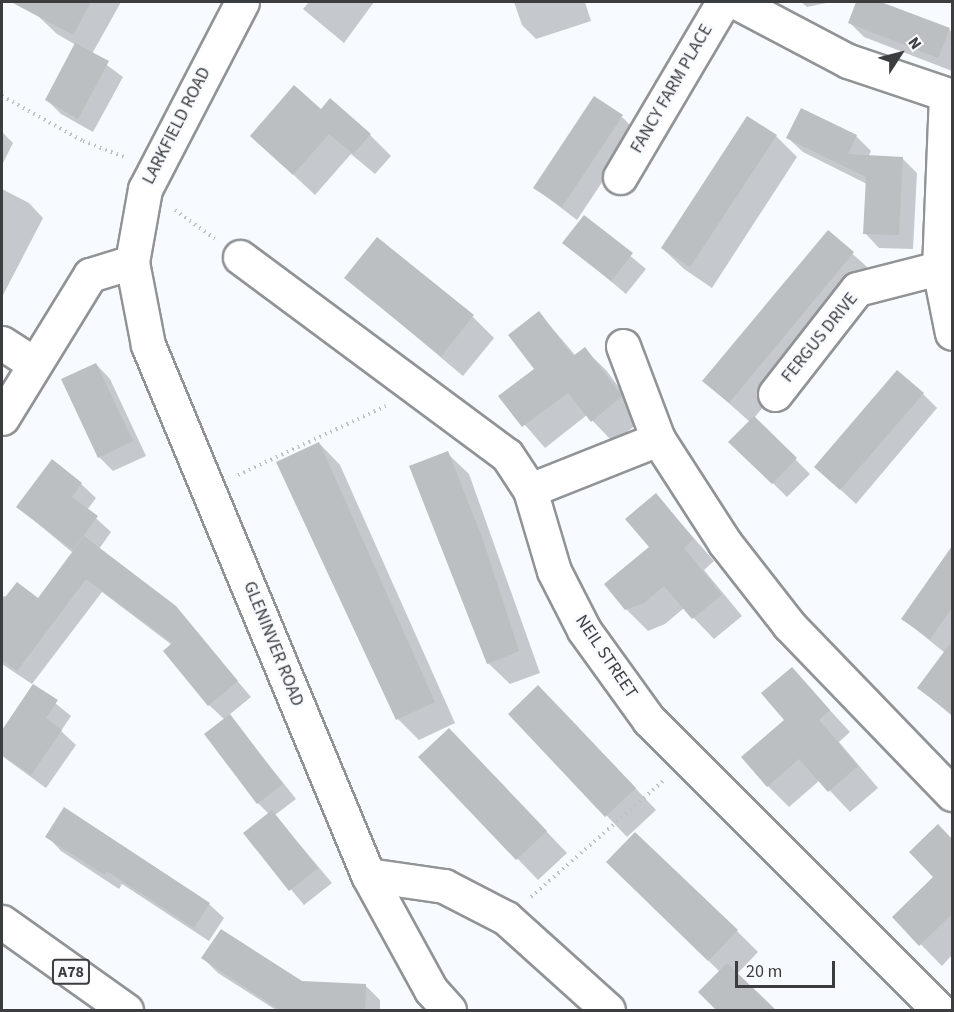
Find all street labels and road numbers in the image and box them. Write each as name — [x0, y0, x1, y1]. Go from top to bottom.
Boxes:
street label: FANCY FARM PLACE — [626, 21, 718, 157]
street label: LARKFIELD ROAD — [138, 64, 216, 188]
street label: FERGUS DRIVE — [777, 289, 863, 387]
street label: GLENINVER ROAD — [238, 578, 308, 710]
street label: NEIL STREET — [570, 611, 642, 703]
road number: A78 — [52, 959, 90, 985]

